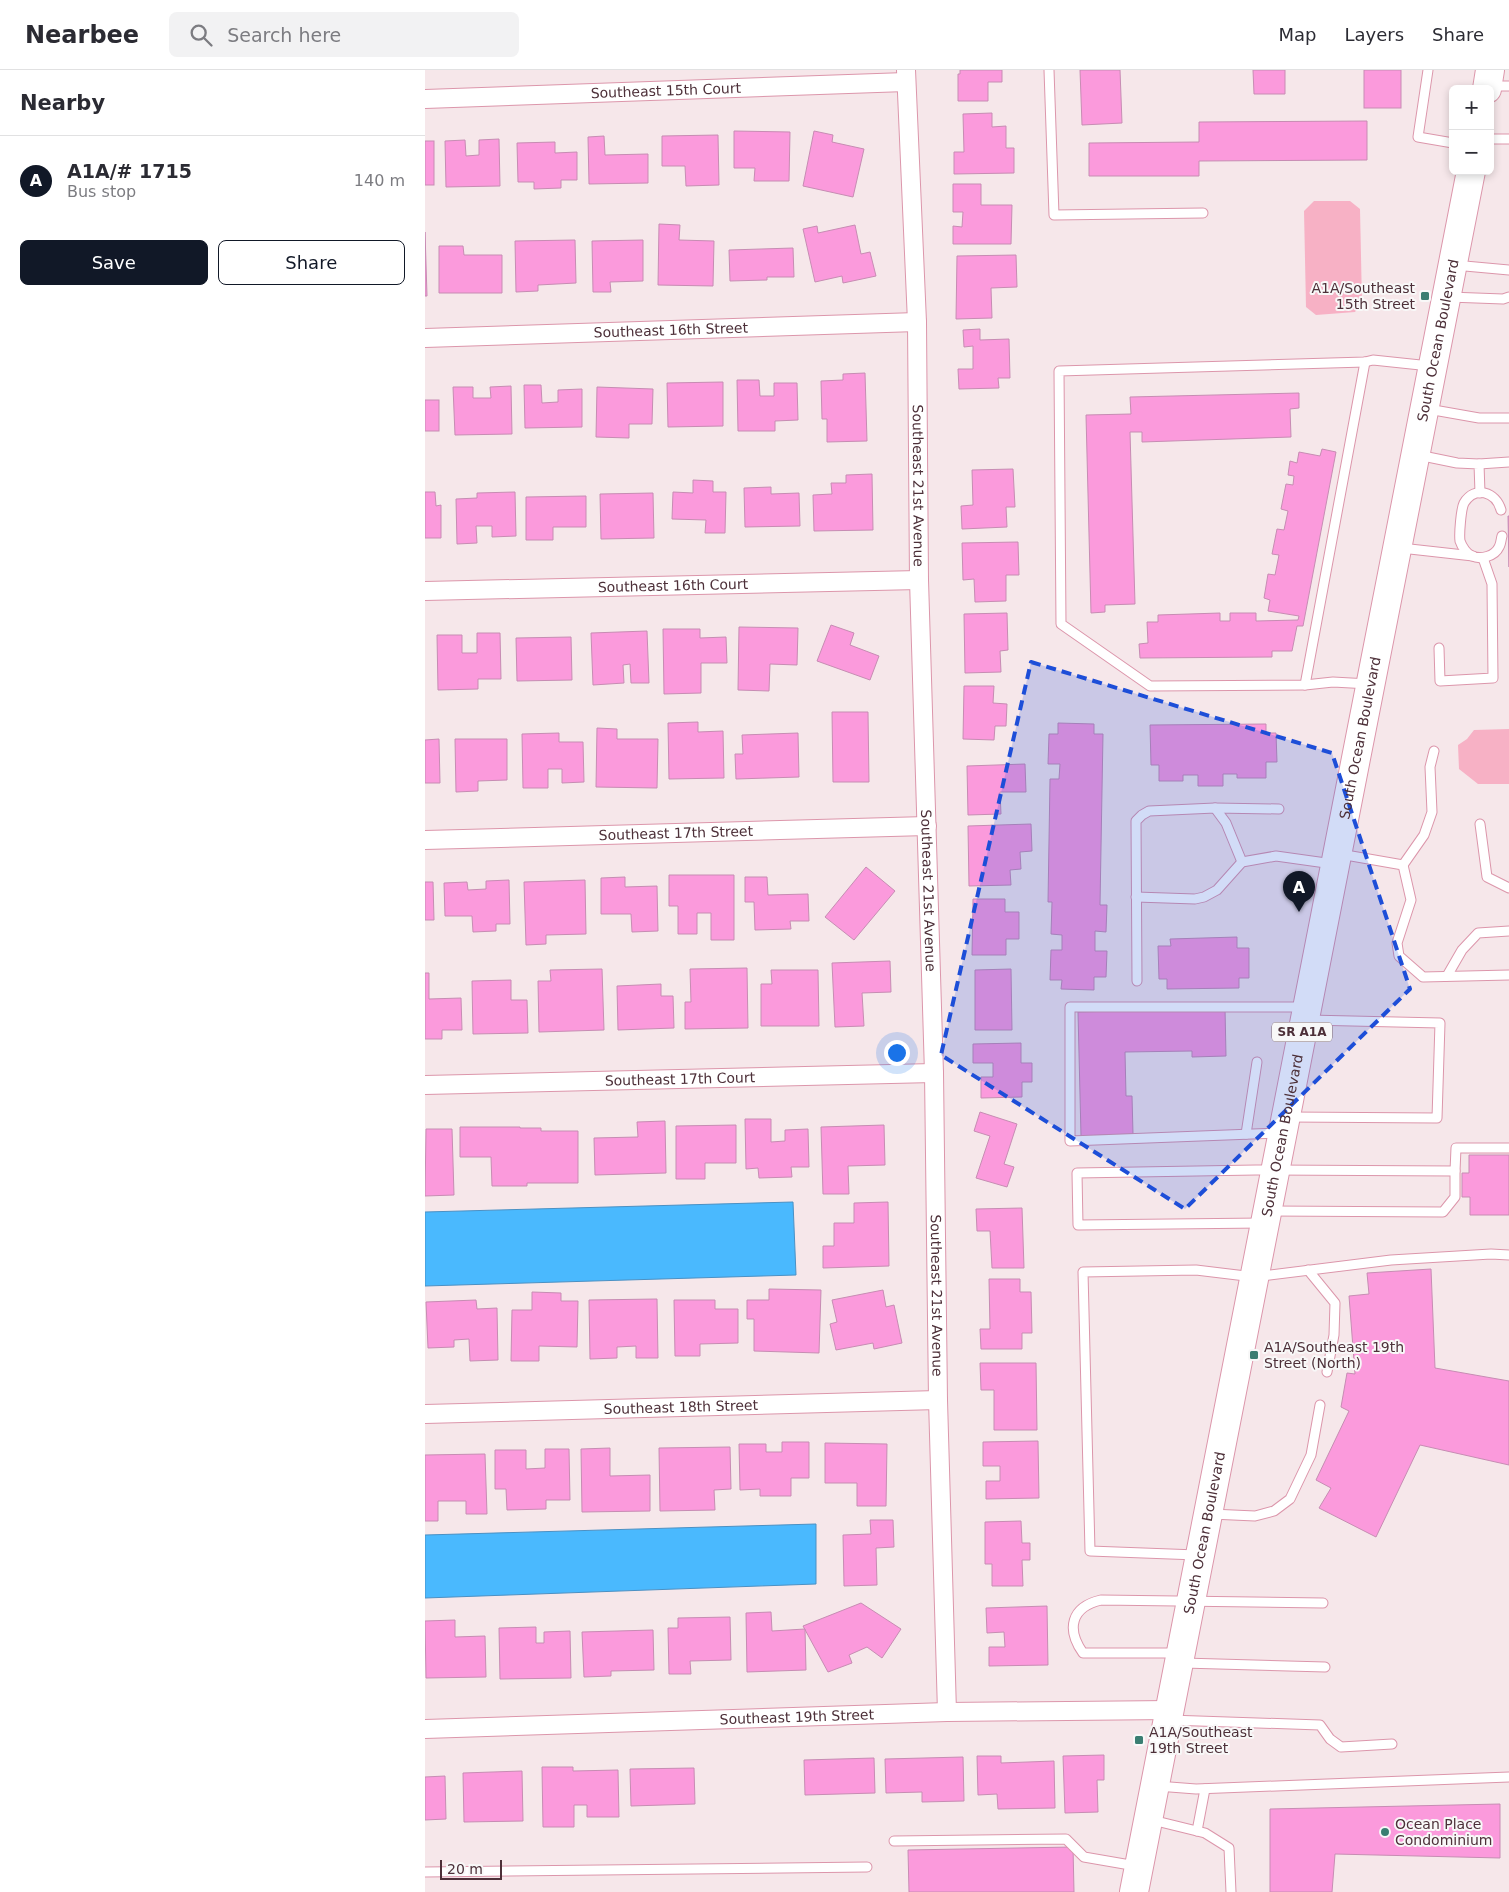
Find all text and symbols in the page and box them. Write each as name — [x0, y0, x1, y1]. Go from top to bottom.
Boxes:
search box — [169, 12, 519, 57]
text: Nearbee — [25, 21, 139, 49]
icon: search — [187, 21, 215, 49]
text: Search here — [227, 24, 341, 46]
text: Map — [1278, 24, 1316, 45]
text: Layers — [1344, 24, 1404, 45]
text: Share — [1432, 24, 1484, 45]
street label: Southeast 15th Court — [590, 80, 742, 101]
map controls — [1449, 85, 1494, 175]
button: + — [1449, 85, 1494, 130]
text: Nearby — [20, 91, 105, 115]
button: − — [1449, 130, 1494, 175]
text: A1A/# 1715 — [67, 160, 192, 182]
text: A — [30, 171, 42, 190]
text: 140 m — [354, 171, 405, 190]
text: Bus stop — [67, 182, 136, 201]
button: Save — [20, 240, 208, 285]
button: Share — [218, 240, 405, 285]
street label: South Ocean Boulevard — [1414, 258, 1462, 423]
place label: A1A/Southeast 15th Street — [1312, 280, 1416, 312]
marker: A1A/Southeast 15th Street — [1419, 290, 1431, 302]
street label: Southeast 16th Street — [593, 319, 749, 341]
street label: Southeast 21st Avenue — [910, 405, 927, 567]
street label: Southeast 16th Court — [598, 576, 749, 595]
street label: South Ocean Boulevard — [1336, 655, 1384, 821]
street label: Southeast 21st Avenue — [918, 809, 939, 972]
street label: Southeast 17th Street — [598, 823, 754, 843]
pin: A — [1283, 871, 1315, 912]
road number: SR A1A — [1272, 1022, 1332, 1042]
your location — [884, 1040, 910, 1066]
street label: South Ocean Boulevard — [1258, 1053, 1306, 1218]
street label: Southeast 17th Court — [605, 1069, 756, 1089]
street label: Southeast 21st Avenue — [928, 1214, 946, 1377]
place label: A1A/Southeast 19th Street (North) — [1264, 1339, 1404, 1371]
marker: A1A/Southeast 19th Street (North) — [1248, 1349, 1260, 1361]
street label: Southeast 18th Street — [603, 1397, 759, 1417]
street label: South Ocean Boulevard — [1181, 1450, 1228, 1615]
street label: Southeast 19th Street — [719, 1706, 875, 1727]
place label: A1A/Southeast 19th Street — [1149, 1724, 1253, 1756]
marker: A1A/Southeast 19th Street — [1133, 1734, 1145, 1746]
place label: Ocean Place Condominium — [1395, 1816, 1492, 1848]
marker: Ocean Place Condominium — [1379, 1826, 1391, 1838]
scale bar — [440, 1857, 503, 1880]
text: 20 m — [447, 1861, 483, 1877]

